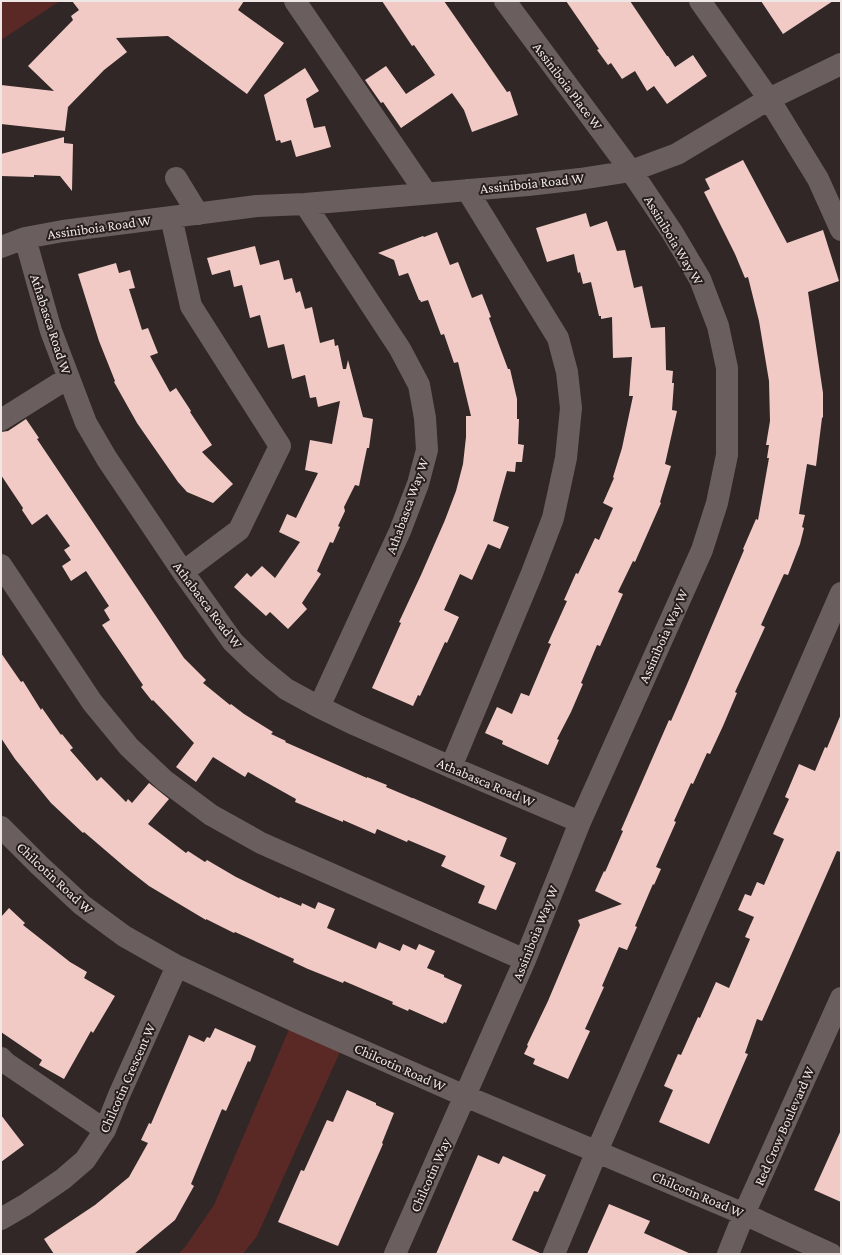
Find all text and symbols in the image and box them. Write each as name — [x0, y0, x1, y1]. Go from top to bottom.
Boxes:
street label: Assiniboia Place W — [530, 39, 606, 133]
street label: Assiniboia Road W — [479, 170, 585, 196]
street label: Assiniboia Way W — [641, 192, 707, 288]
street label: Assiniboia Road W — [46, 212, 152, 242]
street label: Athabasca Road W — [27, 272, 75, 376]
street label: Athabasca Way W — [382, 456, 432, 556]
street label: Athabasca Road W — [170, 558, 246, 652]
street label: Assiniboia Way W — [635, 586, 691, 686]
street label: Athabasca Road W — [435, 754, 537, 810]
street label: Chilcotin Road W — [14, 839, 96, 917]
street label: Assiniboia Way W — [509, 883, 561, 983]
street label: Chilcotin Crescent W — [96, 1021, 158, 1135]
street label: Chilcotin Road W — [352, 1040, 448, 1094]
street label: Red Crow Boulevard W — [751, 1064, 818, 1188]
street label: Chilcotin Way — [407, 1135, 454, 1214]
street label: Chilcotin Road W — [650, 1167, 746, 1221]

